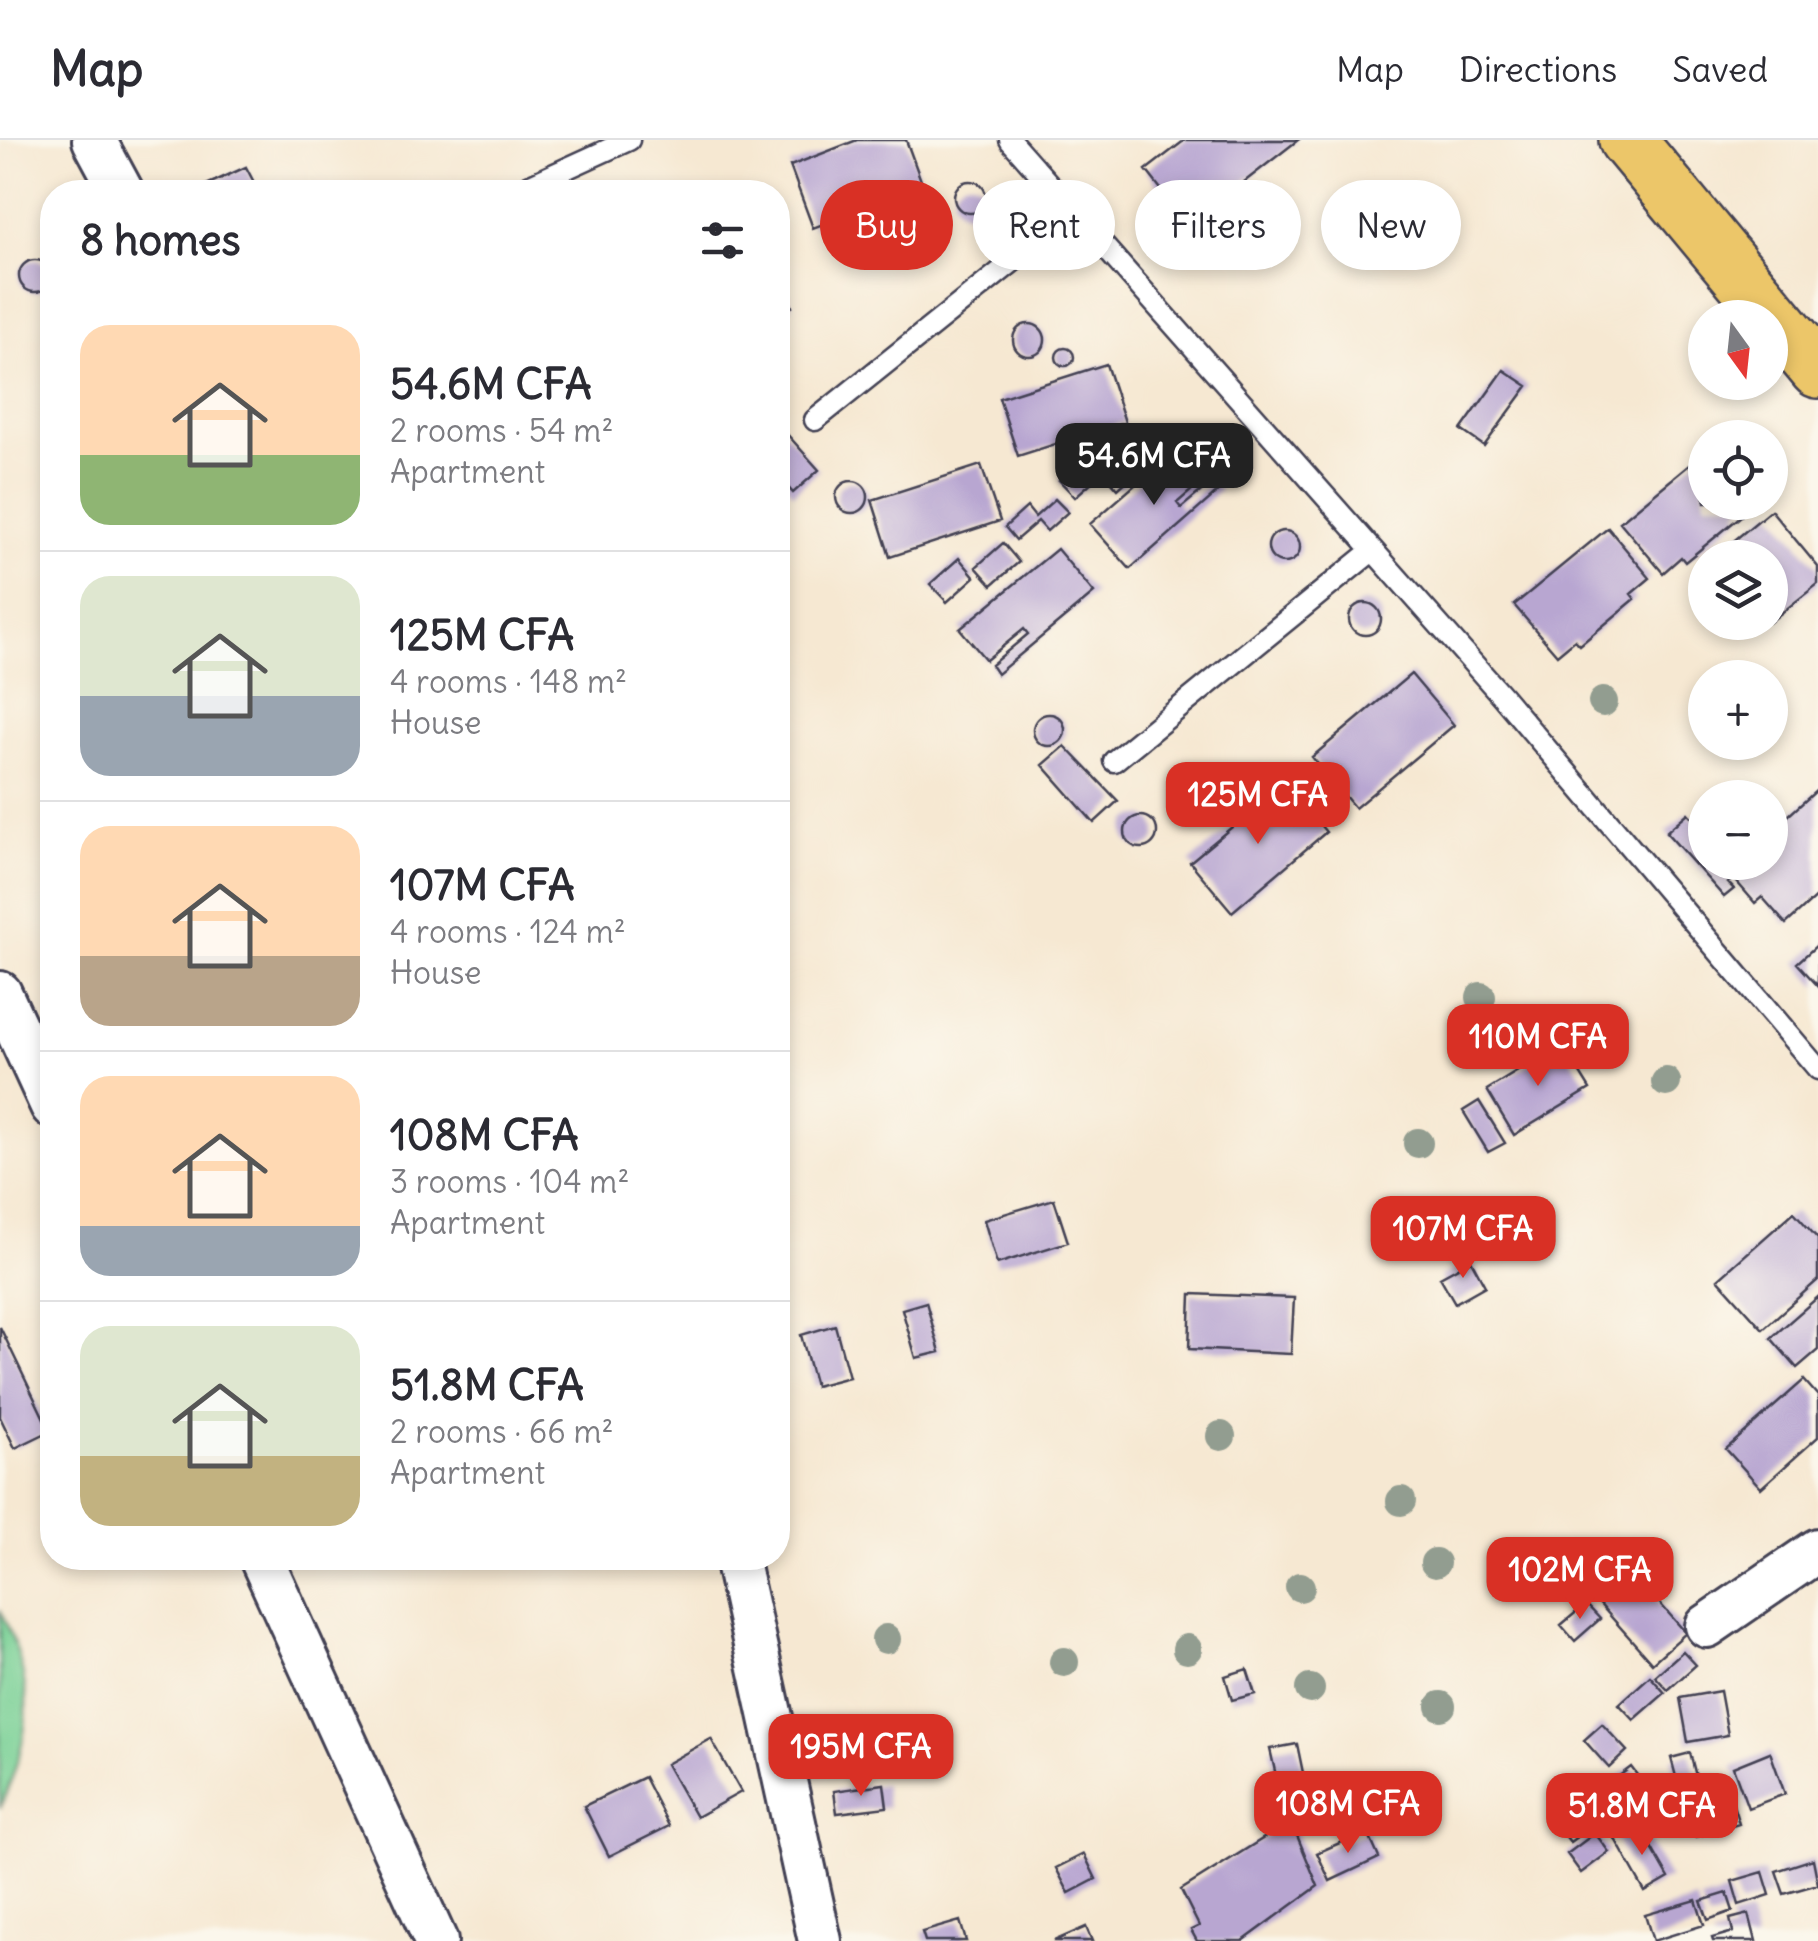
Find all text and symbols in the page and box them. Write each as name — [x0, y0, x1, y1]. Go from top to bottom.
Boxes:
text: Map — [50, 39, 143, 99]
text: Map — [1336, 47, 1404, 91]
text: Directions — [1459, 47, 1617, 91]
text: Saved — [1672, 47, 1768, 91]
chip: Buy — [820, 180, 953, 270]
chip: Rent — [973, 180, 1115, 270]
chip: Filters — [1135, 180, 1301, 270]
chip: New — [1321, 180, 1461, 270]
icon: filters — [695, 213, 750, 268]
text: 8 homes — [80, 214, 241, 266]
north arrow — [1688, 300, 1788, 400]
map controls — [1688, 300, 1788, 880]
text: 54.6M CFA — [390, 358, 592, 410]
icon: home — [160, 365, 280, 485]
text: 2 rooms · 54 m² — [390, 410, 613, 451]
button: locate — [1688, 420, 1788, 520]
pin: 54.6M CFA — [1040, 423, 1268, 508]
text: 54.6M CFA — [1077, 435, 1231, 476]
text: Apartment — [390, 451, 545, 492]
button: layers — [1688, 540, 1788, 640]
text: 125M CFA — [390, 609, 574, 661]
icon: home — [160, 616, 280, 736]
button: + — [1688, 660, 1788, 760]
text: 4 rooms · 148 m² — [390, 661, 627, 702]
text: House — [390, 702, 481, 743]
pin: 125M CFA — [1155, 762, 1361, 847]
text: 125M CFA — [1188, 774, 1328, 815]
button: − — [1688, 780, 1788, 880]
text: 107M CFA — [390, 859, 575, 911]
icon: home — [160, 866, 280, 986]
text: 4 rooms · 124 m² — [390, 911, 626, 952]
text: House — [390, 952, 481, 993]
pin: 110M CFA — [1435, 1004, 1641, 1089]
text: 110M CFA — [1469, 1016, 1607, 1057]
text: 108M CFA — [390, 1109, 579, 1161]
icon: home — [160, 1116, 280, 1236]
text: 3 rooms · 104 m² — [390, 1161, 629, 1202]
pin: 107M CFA — [1360, 1196, 1566, 1281]
text: Apartment — [390, 1202, 545, 1243]
text: 107M CFA — [1393, 1208, 1533, 1249]
text: 51.8M CFA — [390, 1359, 584, 1411]
icon: home — [160, 1366, 280, 1486]
text: 2 rooms · 66 m² — [390, 1411, 613, 1452]
text: Apartment — [390, 1452, 545, 1493]
pin: 102M CFA — [1477, 1537, 1683, 1622]
text: 102M CFA — [1509, 1549, 1651, 1590]
pin: 195M CFA — [758, 1714, 964, 1799]
text: 195M CFA — [790, 1726, 932, 1767]
pin: 108M CFA — [1245, 1771, 1451, 1856]
pin: 51.8M CFA — [1528, 1773, 1756, 1858]
text: 108M CFA — [1276, 1783, 1420, 1824]
text: 51.8M CFA — [1568, 1785, 1716, 1826]

